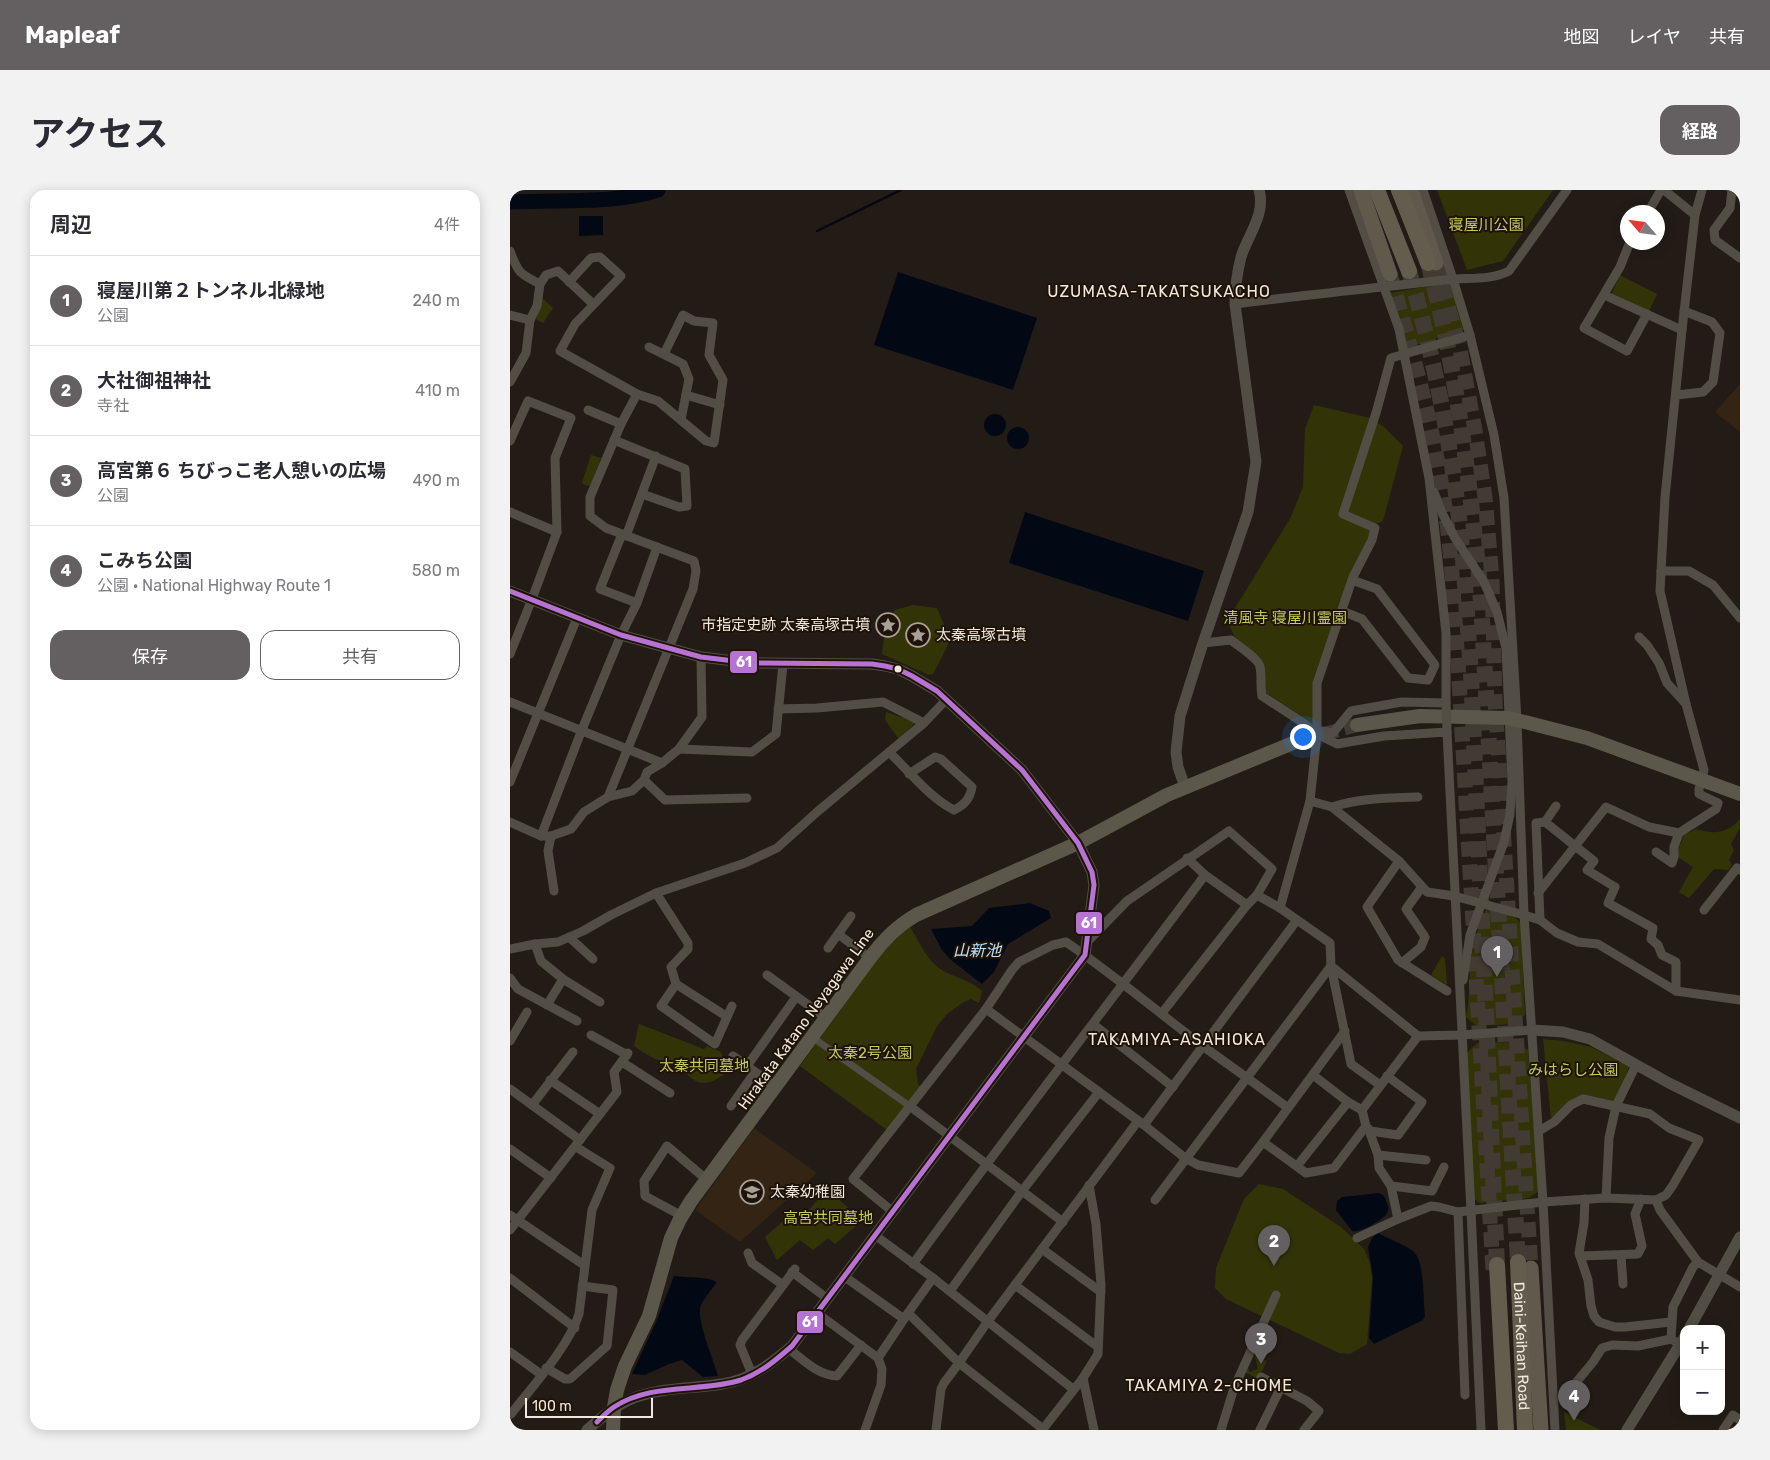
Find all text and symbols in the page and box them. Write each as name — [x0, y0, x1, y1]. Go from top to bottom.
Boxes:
text: Mapleaf — [25, 21, 120, 49]
text: 地図 — [1564, 26, 1600, 48]
text: レイヤ — [1628, 26, 1681, 48]
text: 共有 — [1709, 26, 1745, 48]
button: 経路 — [1660, 105, 1740, 155]
text: アクセス — [30, 113, 168, 155]
north arrow — [1620, 205, 1665, 250]
text: 周辺 — [50, 212, 92, 237]
text: 4件 — [434, 215, 460, 234]
park label: 寝屋川公園 — [1448, 216, 1524, 234]
text: 寝屋川第２トンネル北緑地 — [97, 279, 325, 302]
district label: UZUMASA-TAKATSUKACHO — [1047, 282, 1271, 301]
text: 1 — [62, 291, 70, 310]
text: 240 m — [413, 291, 460, 310]
text: 公園 — [97, 306, 129, 325]
text: 大社御祖神社 — [97, 369, 211, 392]
text: 2 — [61, 381, 71, 400]
text: 410 m — [415, 381, 460, 400]
text: 寺社 — [97, 396, 129, 415]
text: 高宮第６ ちびっこ老人憩いの広場 — [97, 459, 386, 482]
text: 3 — [61, 471, 71, 490]
text: 490 m — [412, 471, 460, 490]
text: 公園 — [97, 486, 129, 505]
text: こみち公園 — [97, 549, 192, 572]
text: 4 — [61, 561, 71, 580]
text: 580 m — [412, 561, 460, 580]
text: 公園 · National Highway Route 1 — [97, 576, 331, 595]
park label: 清風寺 寝屋川霊園 — [1223, 609, 1347, 627]
place icon: 市指定史跡 太秦高塚古墳 — [875, 612, 901, 638]
place label: 市指定史跡 太秦高塚古墳 — [701, 616, 870, 634]
place icon: 太秦高塚古墳 — [905, 622, 931, 648]
place label: 太秦高塚古墳 — [936, 626, 1026, 644]
button: 保存 — [50, 630, 250, 680]
button: 共有 — [260, 630, 460, 680]
line badge: 61 — [729, 650, 758, 674]
text: 61 — [736, 654, 752, 671]
unlabelled marker — [893, 664, 903, 674]
your location — [1290, 724, 1316, 750]
line badge: 61 — [1075, 911, 1103, 935]
text: 61 — [1081, 915, 1097, 932]
street label: Hirakata Katano Neyagawa Line — [734, 925, 878, 1113]
pin: 1 — [1481, 936, 1513, 977]
water label: 山新池 — [953, 941, 1003, 960]
district label: TAKAMIYA-ASAHIOKA — [1088, 1030, 1266, 1049]
park label: 太秦2号公園 — [828, 1044, 912, 1062]
park label: 太秦共同墓地 — [659, 1057, 749, 1075]
park label: みはらし公園 — [1528, 1061, 1618, 1079]
school or university icon: 太秦幼稚園 — [739, 1179, 765, 1205]
place label: 太秦幼稚園 — [770, 1183, 845, 1201]
park label: 高宮共同墓地 — [783, 1209, 873, 1227]
pin: 2 — [1258, 1225, 1290, 1266]
street label: Daini-Keihan Road — [1510, 1281, 1533, 1411]
line badge: 61 — [796, 1310, 824, 1334]
text: 61 — [802, 1314, 818, 1331]
pin: 3 — [1245, 1323, 1277, 1364]
map controls — [1680, 1325, 1725, 1415]
button: + — [1680, 1325, 1725, 1370]
button: − — [1680, 1370, 1725, 1415]
district label: TAKAMIYA 2-CHOME — [1125, 1376, 1293, 1395]
pin: 4 — [1558, 1380, 1590, 1421]
scale bar — [525, 1395, 652, 1418]
text: 100 m — [532, 1398, 572, 1415]

